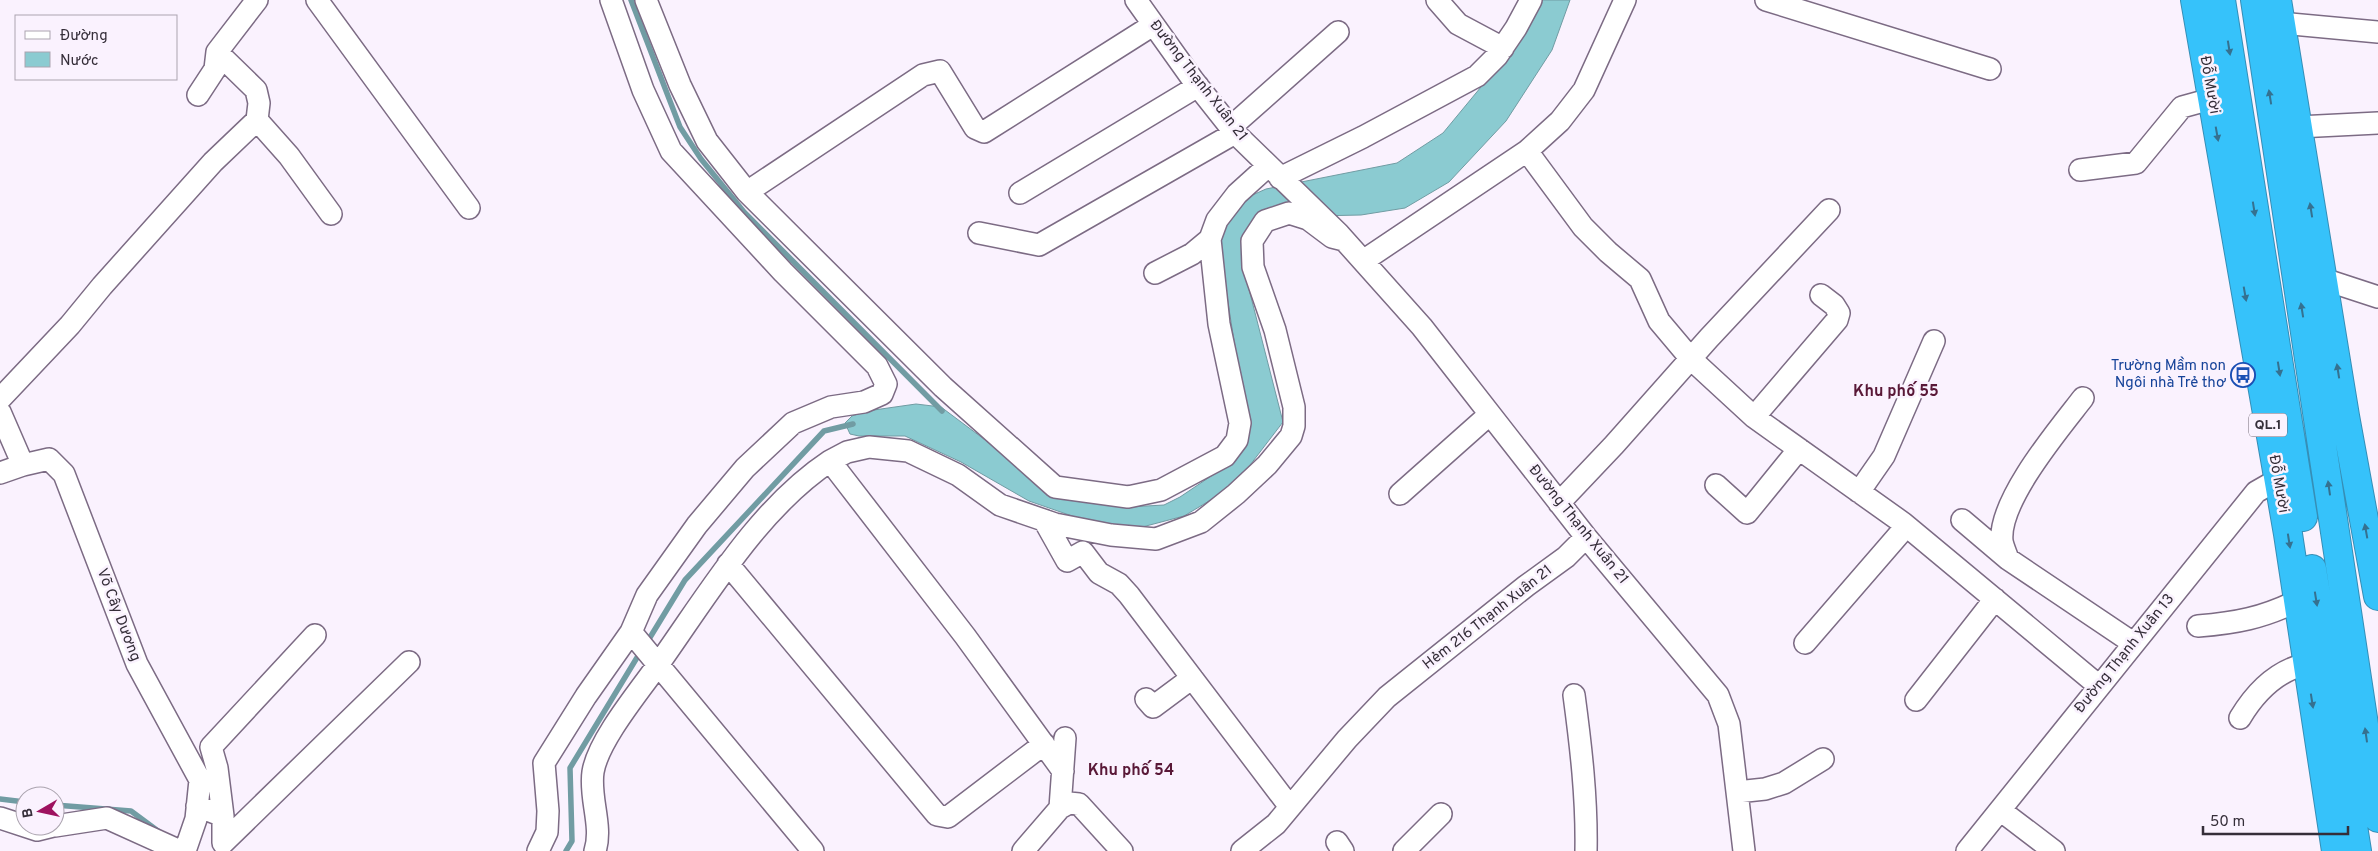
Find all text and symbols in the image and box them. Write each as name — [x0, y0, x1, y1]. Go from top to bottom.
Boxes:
legend — [15, 15, 178, 80]
street label: Đường Thạnh Xuân 21 — [1145, 17, 1251, 145]
text: Đường — [60, 27, 108, 46]
one-way arrow — [2225, 40, 2233, 56]
text: Nước — [60, 52, 99, 71]
street label: Đỗ Mười — [2195, 54, 2225, 115]
one-way arrow — [2265, 89, 2273, 105]
one-way arrow — [2214, 127, 2222, 143]
one-way arrow — [2251, 201, 2259, 217]
one-way arrow — [2307, 202, 2315, 218]
one-way arrow — [2242, 287, 2250, 303]
one-way arrow — [2298, 301, 2306, 317]
place label: Trường Mầm non Ngôi nhà Trẻ thơ — [2111, 356, 2226, 393]
bus stop icon: Trường Mầm non Ngôi nhà Trẻ thơ — [2230, 362, 2256, 388]
one-way arrow — [2276, 362, 2284, 378]
one-way arrow — [2333, 362, 2341, 378]
district label: Khu phố 55 — [1853, 381, 1939, 402]
road number: QL.1 — [2249, 414, 2287, 436]
street label: Đỗ Mười — [2264, 453, 2294, 514]
street label: Đường Thạnh Xuân 21 — [1524, 461, 1632, 589]
one-way arrow — [2325, 479, 2333, 495]
one-way arrow — [2362, 523, 2370, 538]
one-way arrow — [2285, 533, 2293, 549]
street label: Hẻm 216 Thạnh Xuân 21 — [1419, 561, 1557, 675]
street label: Võ Cây Dương — [92, 566, 144, 664]
street label: Đường Thạnh Xuân 13 — [2071, 590, 2179, 718]
one-way arrow — [2313, 591, 2321, 607]
one-way arrow — [2308, 694, 2316, 710]
one-way arrow — [2361, 727, 2369, 743]
district label: Khu phố 54 — [1088, 760, 1174, 781]
north arrow — [15, 786, 65, 836]
scale bar — [2203, 804, 2348, 836]
text: B — [19, 807, 38, 819]
text: 50 m — [2210, 813, 2245, 832]

